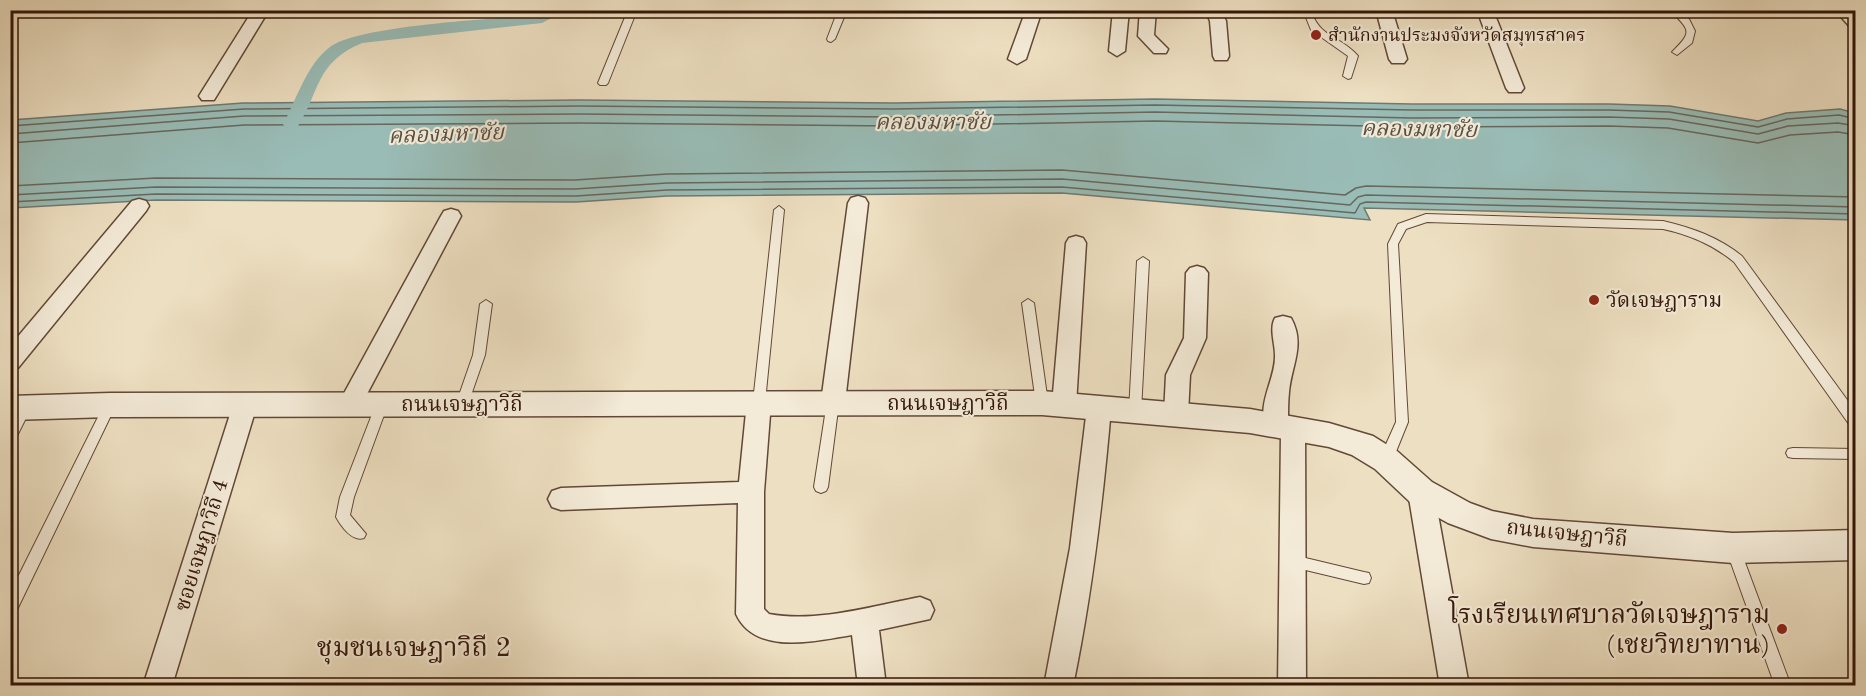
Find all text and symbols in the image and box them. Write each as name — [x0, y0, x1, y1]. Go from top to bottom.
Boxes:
place label: สำนักงานประมงจังหวัดสมุทรสาคร — [1328, 26, 1585, 47]
marker: สำนักงานประมงจังหวัดสมุทรสาคร — [1309, 28, 1323, 42]
water label: คลองมหาชัย — [875, 111, 993, 134]
water label: คลองมหาชัย — [1361, 117, 1479, 142]
water label: คลองมหาชัย — [388, 121, 506, 148]
place label: วัดเจษฎาราม — [1606, 290, 1722, 312]
marker: วัดเจษฎาราม — [1587, 293, 1601, 307]
street label: ถนนเจษฎาวิถี — [887, 391, 1009, 415]
street label: ถนนเจษฎาวิถี — [401, 392, 523, 416]
street label: ซอยเจษฎาวิถี 4 — [170, 476, 232, 614]
street label: ถนนเจษฎาวิถี — [1505, 515, 1629, 551]
place label: โรงเรียนเทศบาลวัดเจษฎาราม (เชยวิทยาทาน) — [1447, 596, 1770, 659]
marker: โรงเรียนเทศบาลวัดเจษฎาราม (เชยวิทยาทาน) — [1775, 622, 1789, 636]
district label: ชุมชนเจษฎาวิถี 2 — [317, 634, 511, 665]

